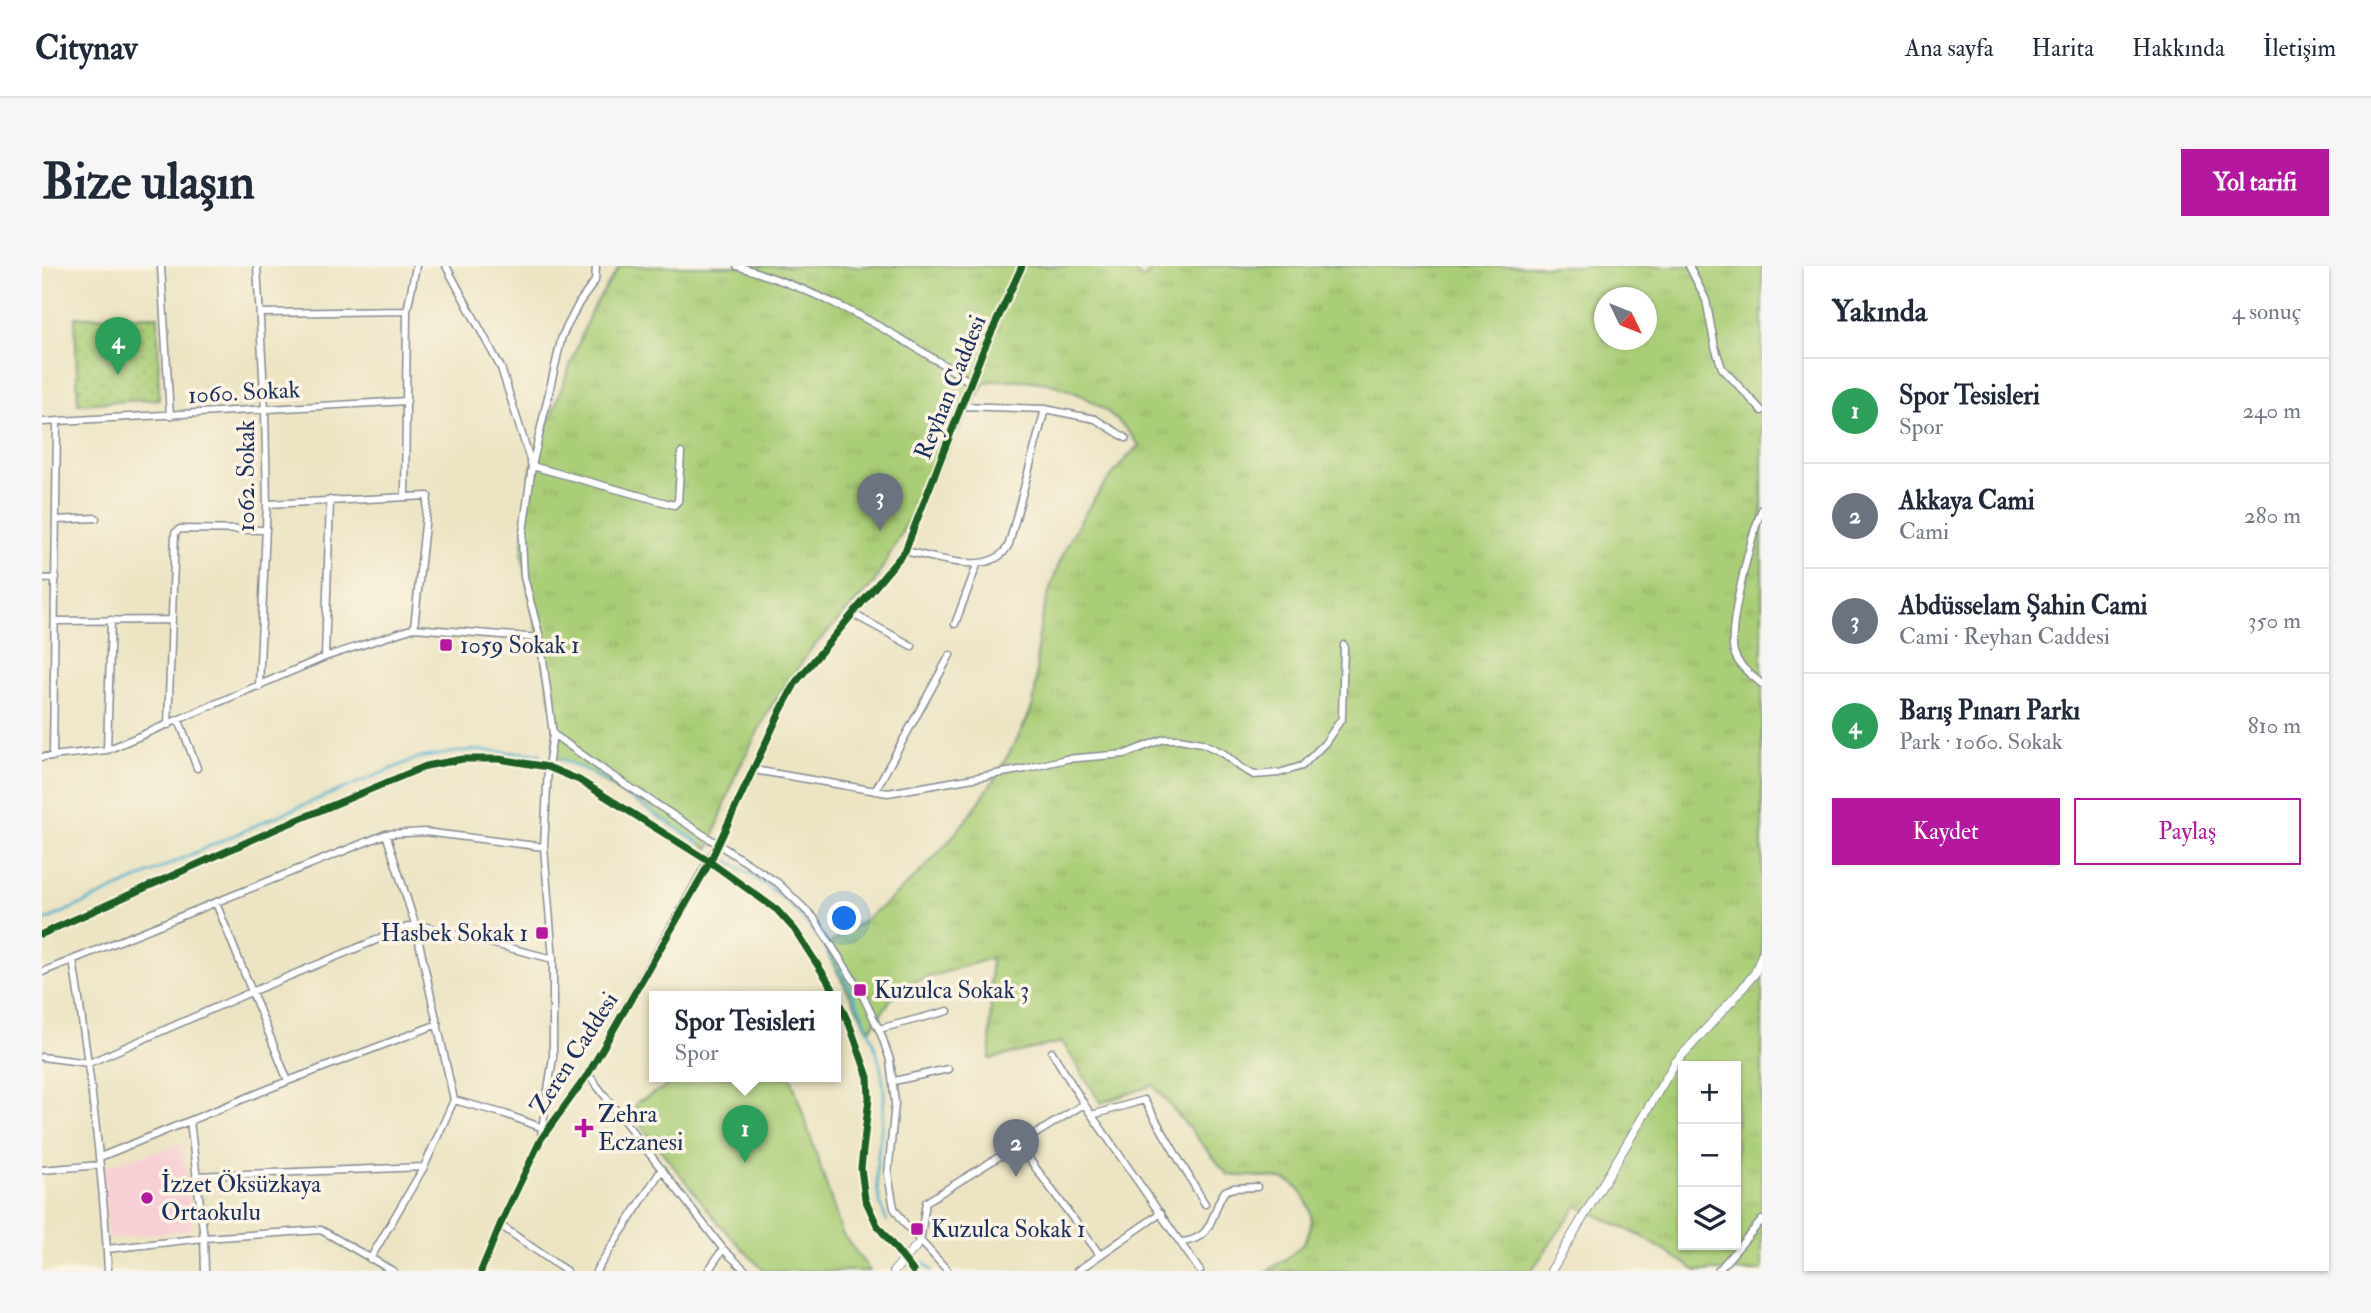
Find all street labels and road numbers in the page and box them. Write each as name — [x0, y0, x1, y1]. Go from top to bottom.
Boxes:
street label: Reyhan Caddesi — [907, 310, 993, 464]
street label: 1060. Sokak — [187, 374, 301, 411]
street label: 1062. Sokak — [231, 419, 262, 532]
street label: Zeren Caddesi — [523, 986, 626, 1120]

